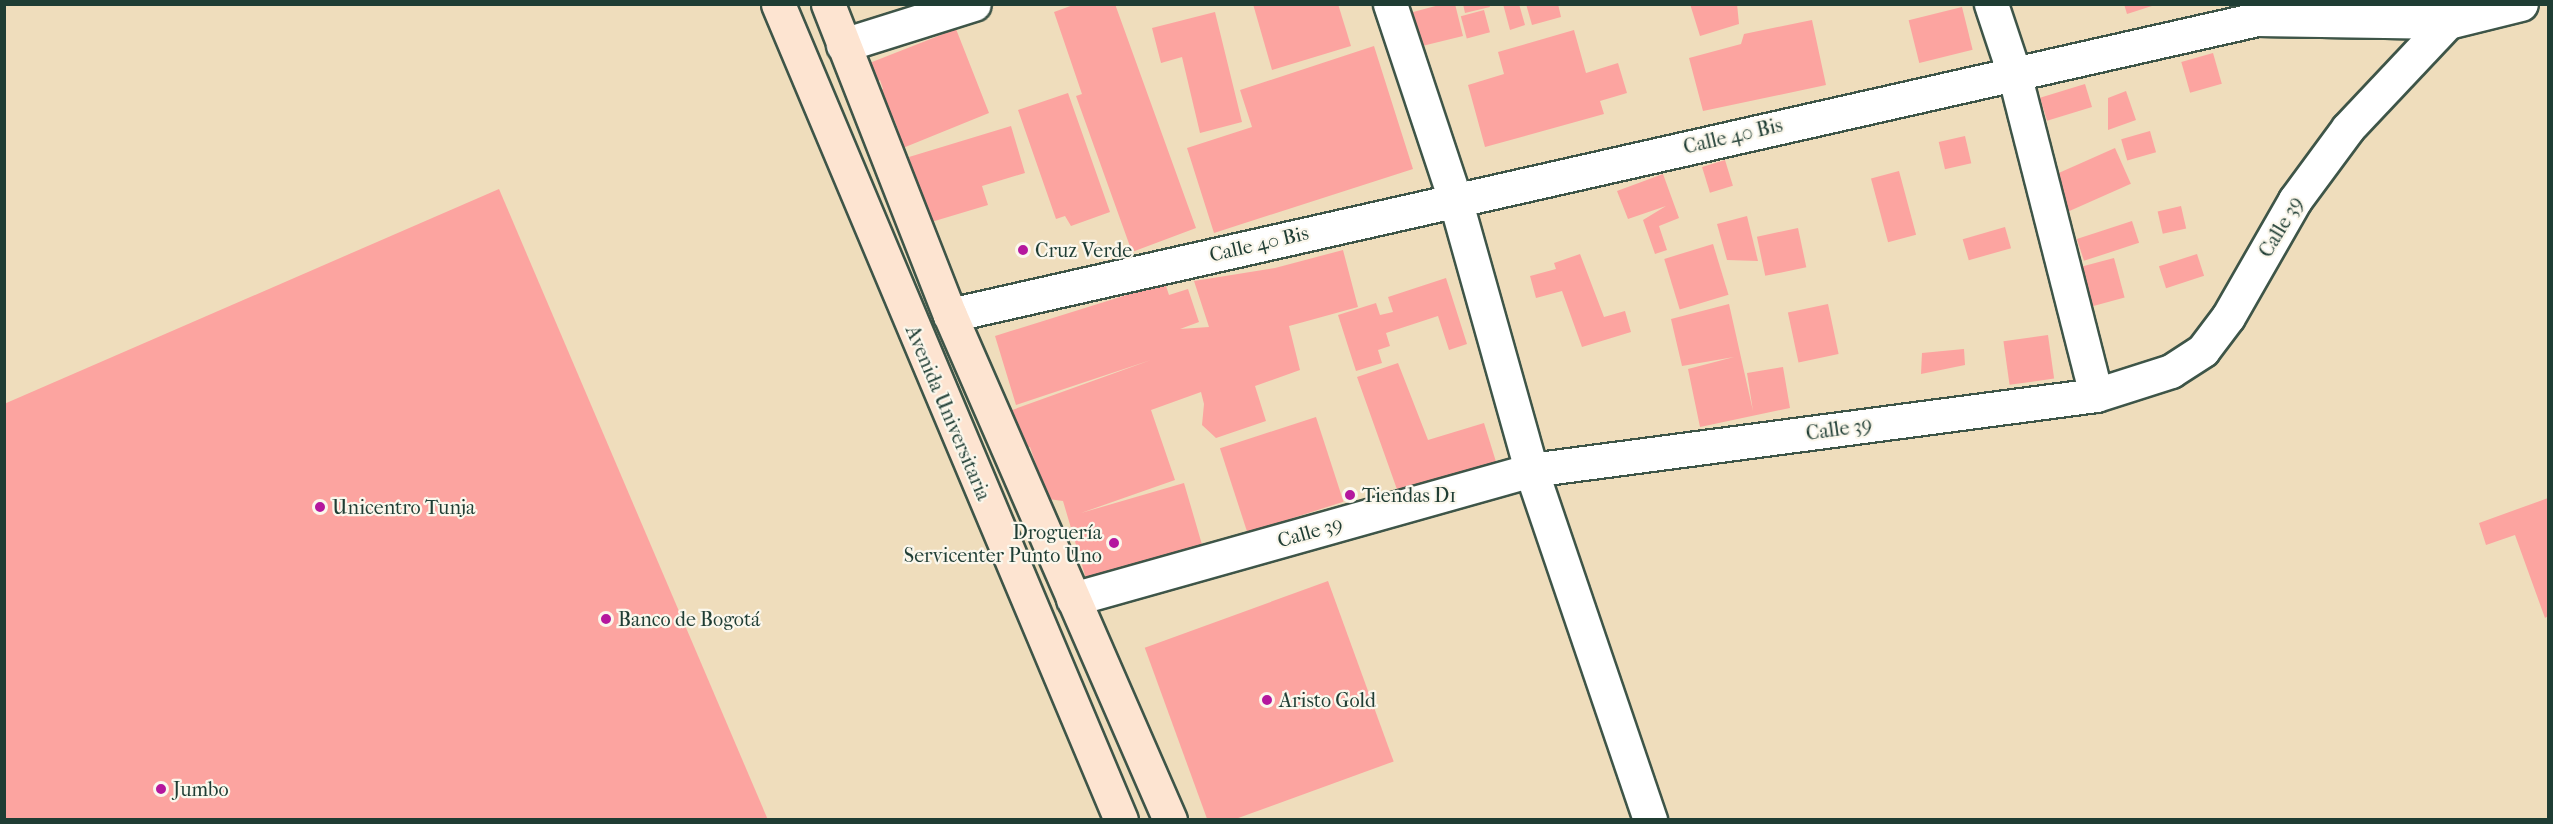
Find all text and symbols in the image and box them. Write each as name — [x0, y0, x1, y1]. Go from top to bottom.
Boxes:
street label: Calle 40 Bis — [1681, 113, 1785, 159]
street label: Calle 39 — [2254, 192, 2308, 262]
street label: Calle 40 Bis — [1207, 221, 1311, 267]
place label: Cruz Verde — [1035, 238, 1132, 262]
marker: Cruz Verde — [1016, 243, 1030, 257]
street label: Avenida Universitaria — [900, 322, 996, 504]
street label: Calle 39 — [1804, 412, 1874, 446]
place label: Tiendas D1 — [1362, 483, 1456, 507]
marker: Tiendas D1 — [1343, 488, 1357, 502]
place label: Unicentro Tunja — [332, 495, 475, 519]
marker: Unicentro Tunja — [313, 500, 327, 514]
street label: Calle 39 — [1275, 511, 1345, 553]
place label: Droguería Servicenter Punto Uno — [904, 520, 1102, 567]
marker: Droguería Servicenter Punto Uno — [1107, 536, 1121, 550]
place label: Banco de Bogotá — [618, 607, 760, 631]
marker: Banco de Bogotá — [599, 612, 613, 626]
place label: Aristo Gold — [1279, 688, 1376, 712]
marker: Aristo Gold — [1260, 693, 1274, 707]
place label: Jumbo — [173, 777, 229, 801]
marker: Jumbo — [154, 782, 168, 796]

